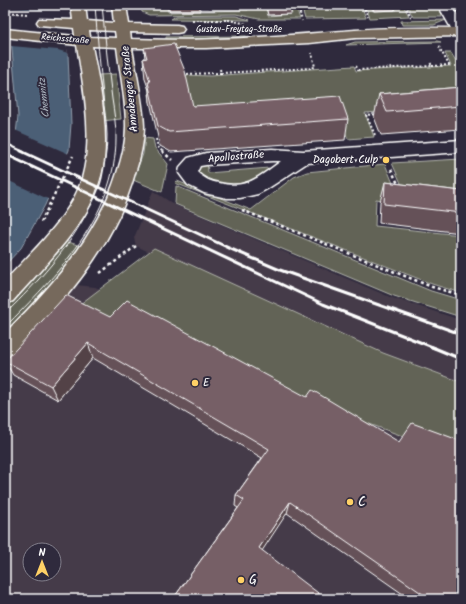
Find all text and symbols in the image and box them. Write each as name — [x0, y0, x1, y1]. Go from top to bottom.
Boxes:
street label: Gustav-Freytag-Straße — [196, 22, 282, 37]
street label: Reichsstraße — [40, 29, 90, 49]
street label: Annaberger Straße — [117, 45, 143, 133]
water label: Chemnitz — [34, 76, 54, 119]
street label: Apollostraße — [207, 146, 265, 168]
place label: Dagobert Culp — [313, 151, 379, 169]
marker: Dagobert Culp — [381, 155, 391, 165]
place label: E — [203, 374, 210, 392]
marker: E — [190, 378, 200, 388]
place label: C — [358, 492, 366, 513]
marker: C — [345, 497, 355, 507]
north arrow — [22, 542, 62, 582]
text: N — [39, 544, 46, 562]
place label: G — [249, 570, 257, 591]
marker: G — [236, 575, 246, 585]

